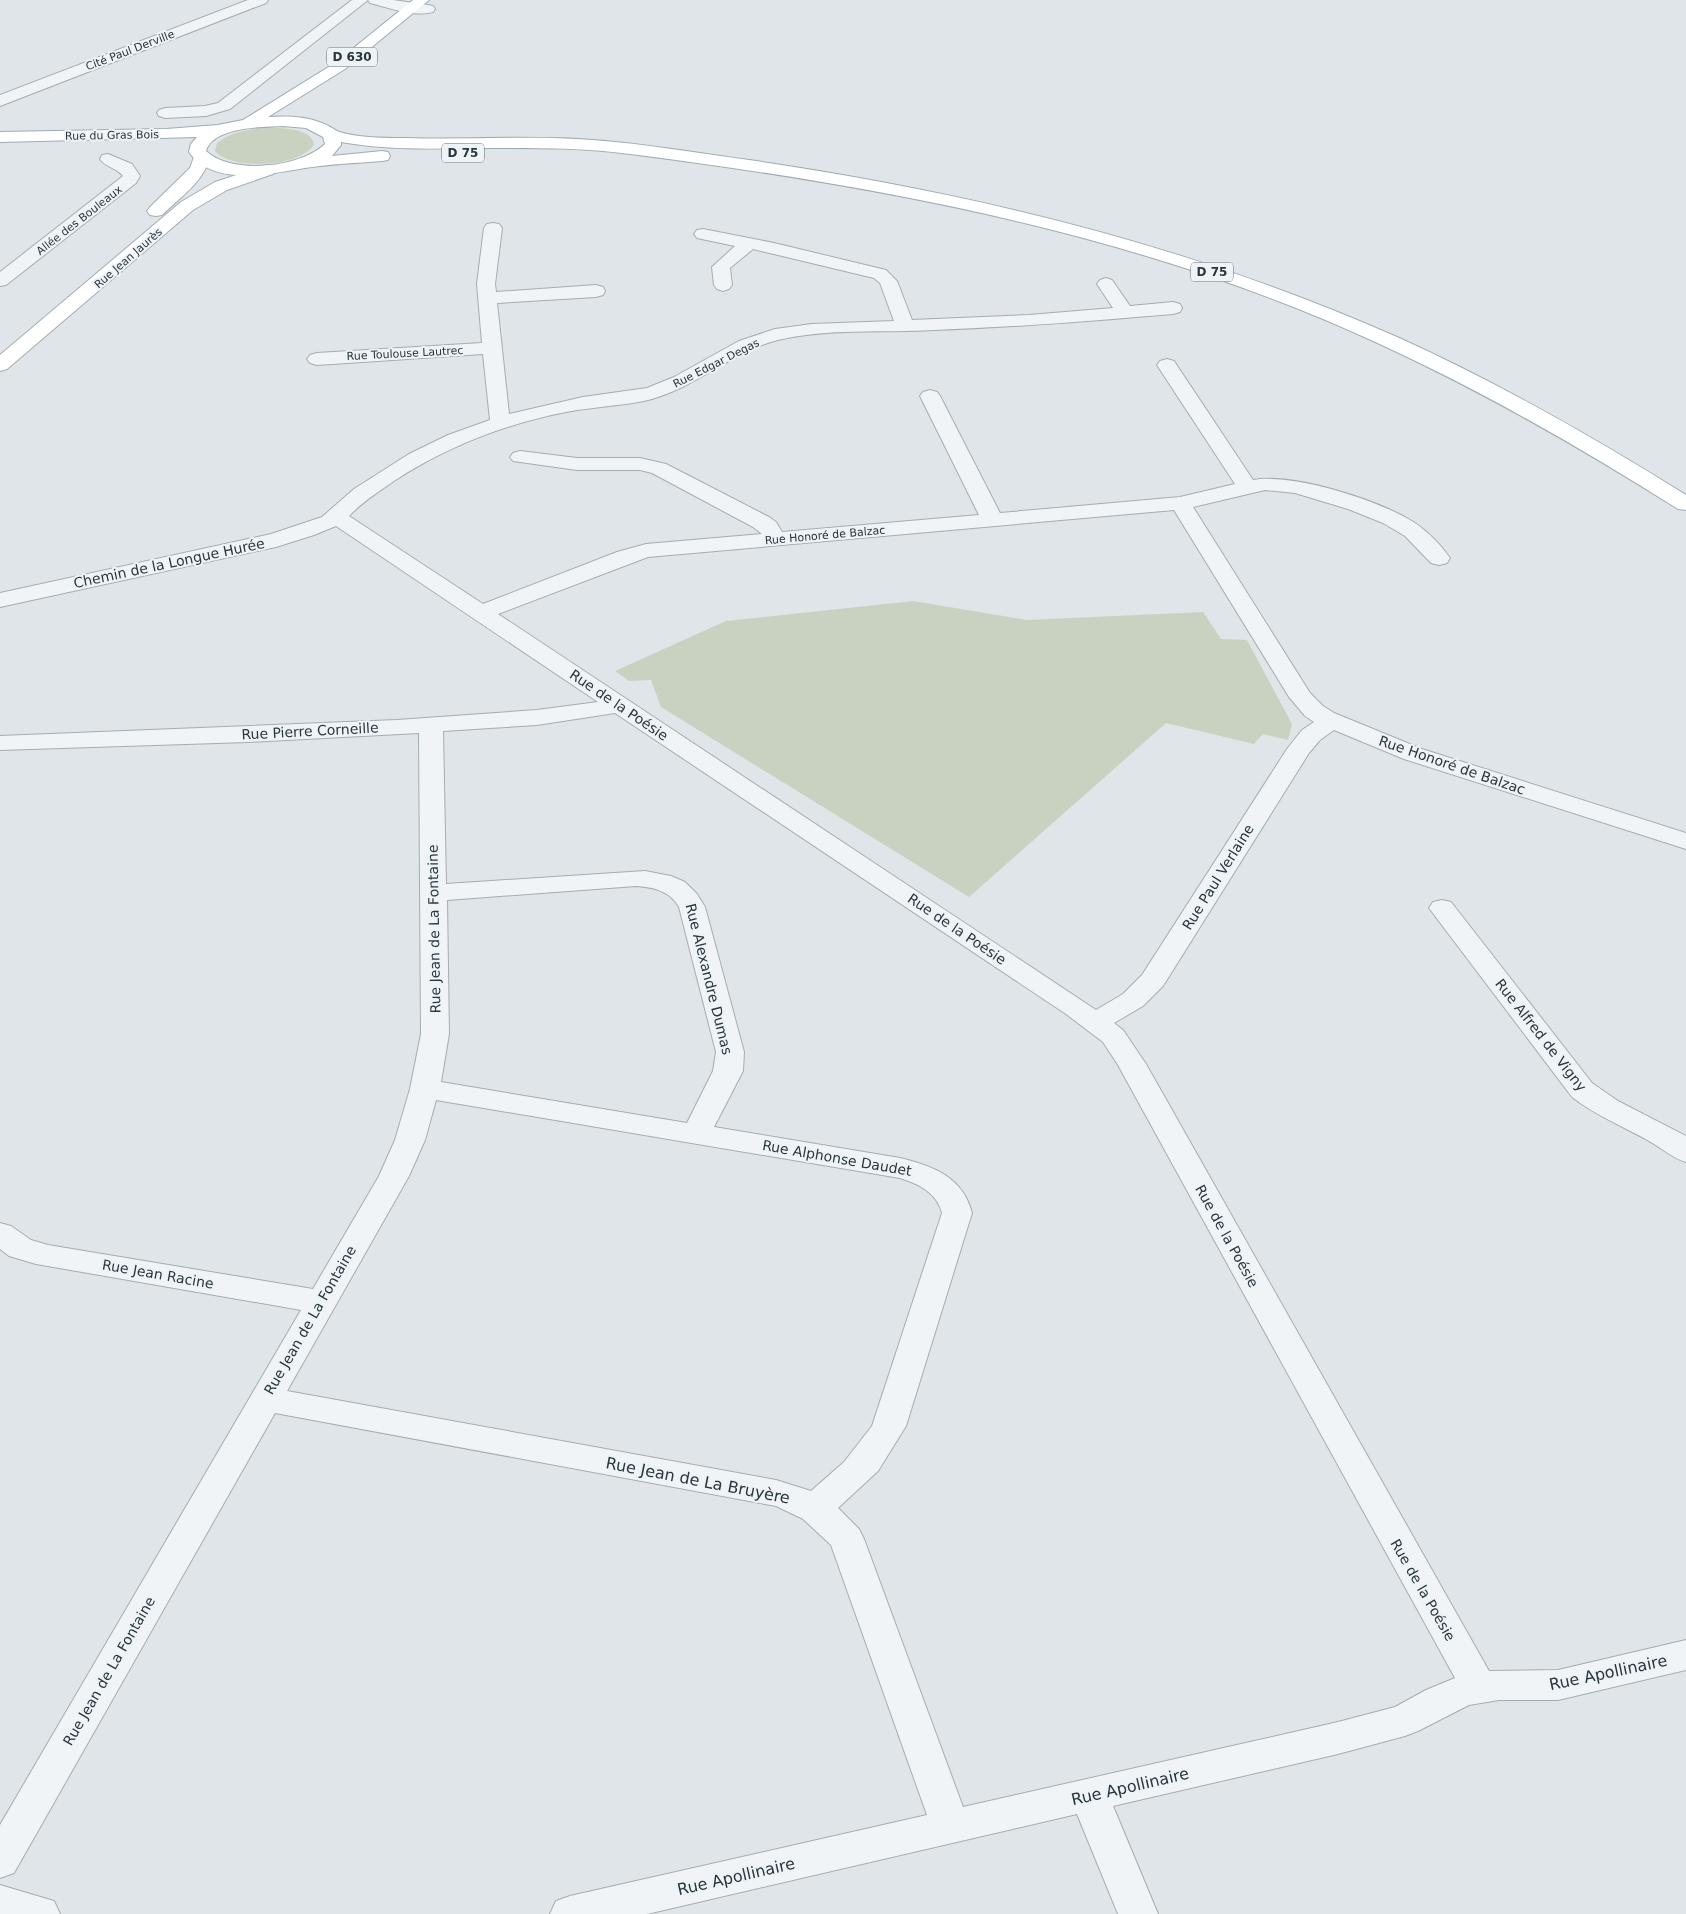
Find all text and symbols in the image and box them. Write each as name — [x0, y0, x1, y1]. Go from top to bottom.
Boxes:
street label: Cité Paul Derville — [84, 27, 177, 73]
road number: D 630 — [327, 48, 377, 66]
street label: Rue du Gras Bois — [65, 128, 159, 143]
road number: D 75 — [442, 144, 484, 162]
street label: Allée des Bouleaux — [34, 183, 125, 258]
street label: Rue Jean Jaurès — [92, 225, 165, 291]
road number: D 75 — [1191, 262, 1233, 282]
street label: Rue Edgar Degas — [671, 336, 762, 391]
street label: Rue Toulouse Lautrec — [346, 344, 464, 363]
street label: Rue Honoré de Balzac — [764, 524, 886, 547]
street label: Chemin de la Longue Hurée — [72, 535, 266, 591]
street label: Rue de la Poésie — [567, 666, 671, 744]
street label: Rue Pierre Corneille — [241, 719, 379, 743]
street label: Rue Honoré de Balzac — [1377, 732, 1527, 798]
street label: Rue Paul Verlaine — [1179, 821, 1257, 933]
street label: Rue Jean de La Fontaine — [425, 844, 443, 1014]
street label: Rue de la Poésie — [905, 890, 1009, 968]
street label: Rue Alexandre Dumas — [682, 902, 736, 1056]
street label: Rue Alfred de Vigny — [1492, 976, 1590, 1094]
street label: Rue Alphonse Daudet — [761, 1137, 913, 1179]
street label: Rue de la Poésie — [1192, 1182, 1262, 1290]
street label: Rue Jean de La Fontaine — [261, 1243, 359, 1397]
street label: Rue Jean Racine — [101, 1256, 215, 1292]
street label: Rue Jean de La Bruyère — [604, 1453, 792, 1508]
street label: Rue de la Poésie — [1387, 1536, 1459, 1644]
street label: Rue Jean de La Fontaine — [60, 1594, 158, 1748]
street label: Rue Apollinaire — [1547, 1651, 1669, 1694]
street label: Rue Apollinaire — [1069, 1764, 1191, 1809]
street label: Rue Apollinaire — [675, 1854, 797, 1899]

